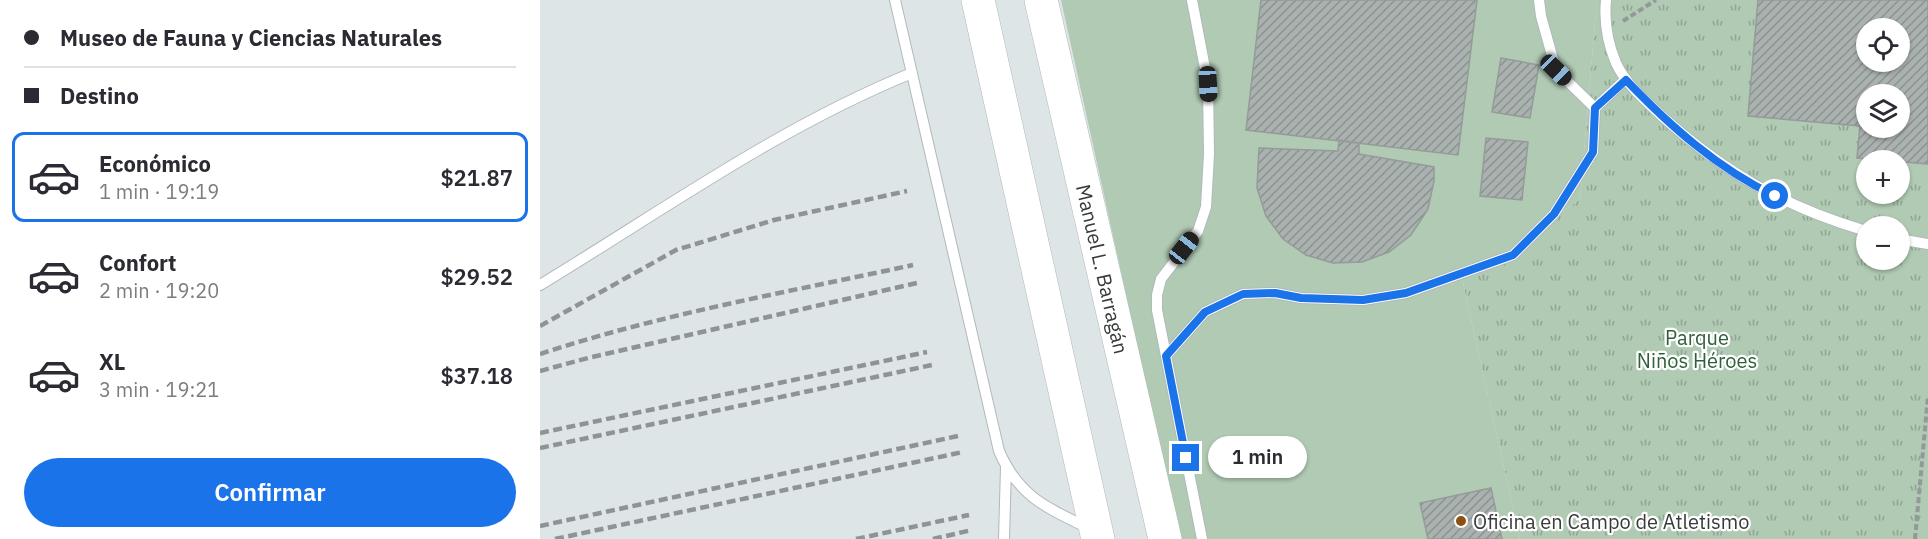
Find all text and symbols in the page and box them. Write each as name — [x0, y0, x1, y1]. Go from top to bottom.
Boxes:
map controls — [1856, 18, 1910, 270]
button: locate — [1856, 18, 1910, 72]
text: Museo de Fauna y Ciencias Naturales — [60, 23, 442, 52]
car — [1537, 51, 1575, 89]
car — [1198, 66, 1218, 102]
text: Destino — [60, 81, 139, 110]
button: layers — [1856, 84, 1910, 138]
text: Económico — [99, 149, 211, 178]
icon: car — [27, 150, 81, 204]
button: + — [1856, 150, 1910, 204]
text: $21.87 — [440, 163, 513, 192]
text: 1 min · 19:19 — [99, 178, 219, 205]
street label: Manuel L. Barragán — [1070, 182, 1135, 356]
route start — [1761, 182, 1788, 209]
button: − — [1856, 216, 1910, 270]
car — [1166, 228, 1202, 268]
text: Confort — [99, 248, 177, 277]
icon: car — [27, 249, 81, 303]
text: $29.52 — [440, 262, 513, 291]
text: 2 min · 19:20 — [99, 277, 219, 304]
park label: Parque Niños Héroes — [1637, 324, 1757, 374]
text: XL — [99, 347, 125, 376]
icon: car — [27, 348, 81, 402]
text: $37.18 — [440, 361, 513, 390]
text: 3 min · 19:21 — [99, 376, 219, 403]
callout: 1 min — [1207, 437, 1306, 479]
text: 1 min — [1232, 443, 1283, 470]
route end — [1172, 444, 1199, 471]
button: Confirmar — [24, 458, 516, 527]
place label: Oficina en Campo de Atletismo — [1473, 508, 1749, 535]
marker: Oficina en Campo de Atletismo — [1454, 514, 1468, 528]

